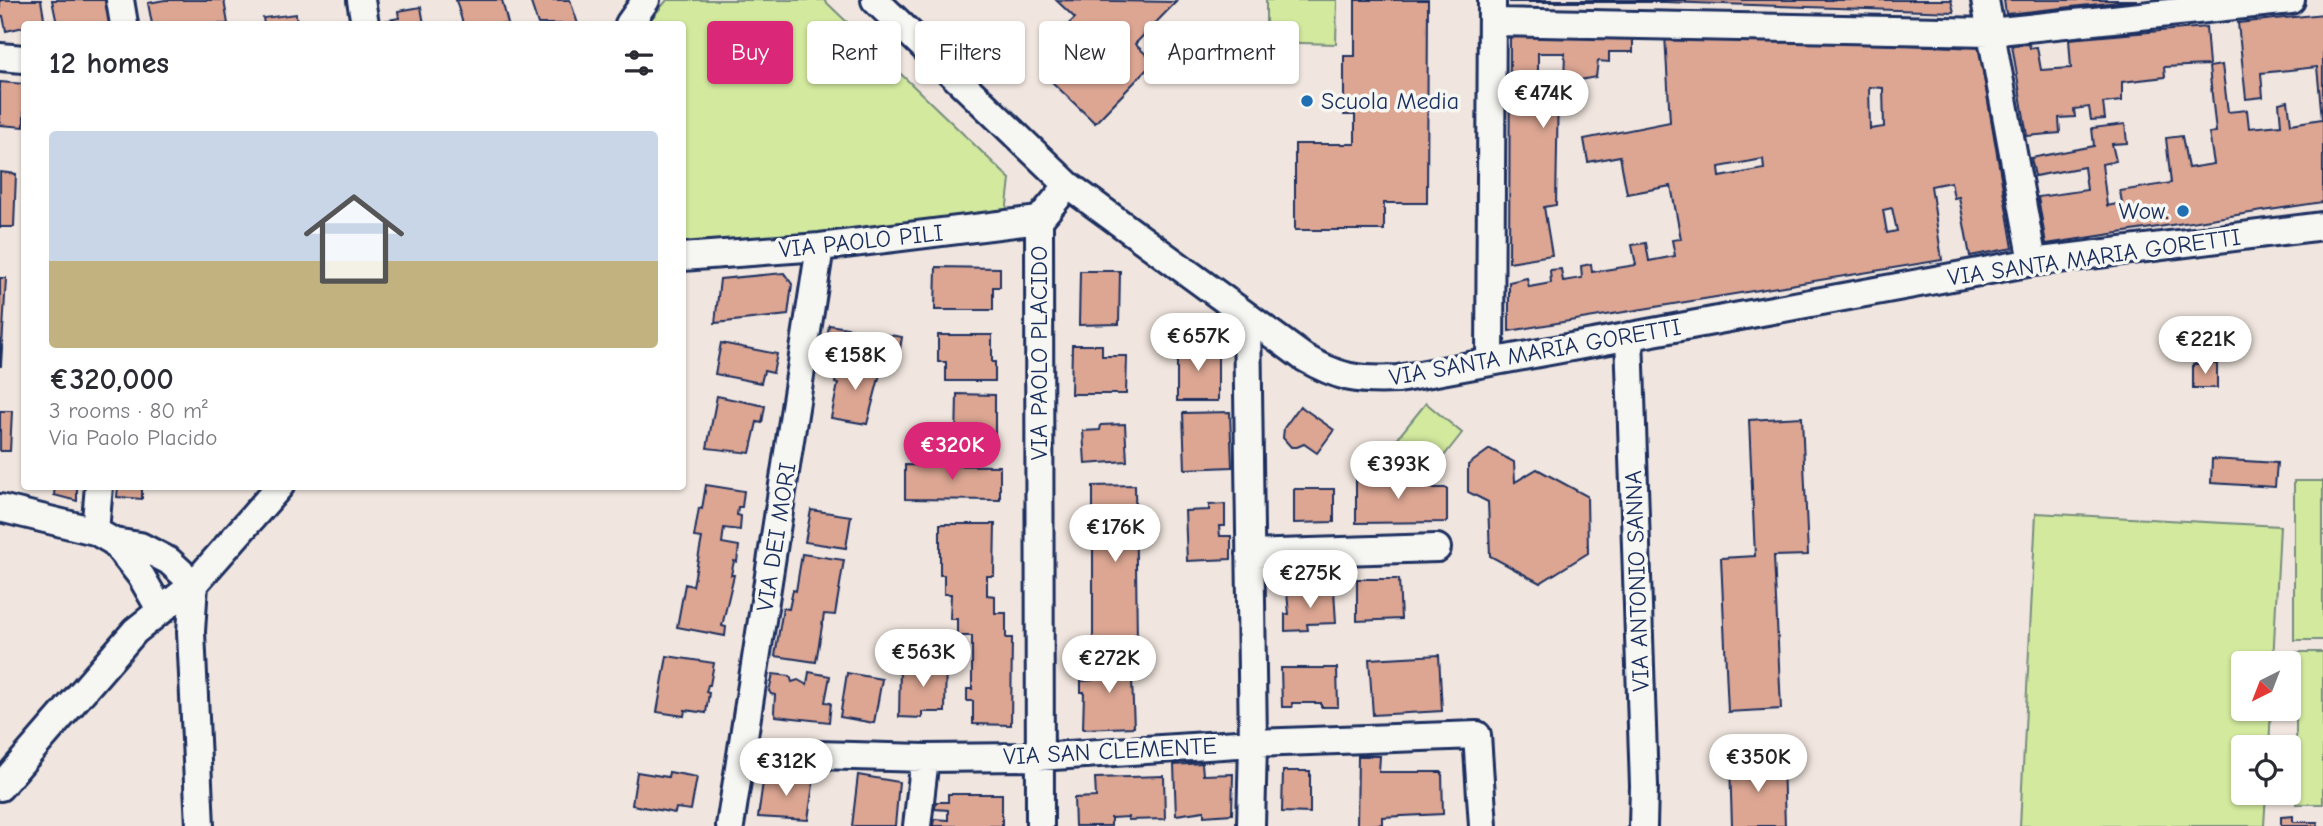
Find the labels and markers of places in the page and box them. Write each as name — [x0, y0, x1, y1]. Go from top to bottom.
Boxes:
pin: €474K — [1494, 71, 1592, 130]
place label: Scuola Media — [1321, 87, 1459, 115]
marker: Scuola Media — [1299, 93, 1315, 109]
place label: Wow. — [2119, 197, 2169, 225]
marker: Wow. — [2175, 203, 2191, 219]
pin: €657K — [1149, 314, 1247, 373]
pin: €221K — [2156, 316, 2254, 376]
pin: €158K — [806, 332, 904, 392]
pin: €320K — [903, 422, 1001, 482]
pin: €393K — [1349, 442, 1447, 501]
pin: €176K — [1066, 504, 1164, 564]
pin: €275K — [1261, 550, 1359, 610]
pin: €563K — [874, 630, 972, 689]
pin: €272K — [1060, 636, 1158, 695]
pin: €350K — [1709, 734, 1807, 794]
pin: €312K — [737, 738, 835, 798]

